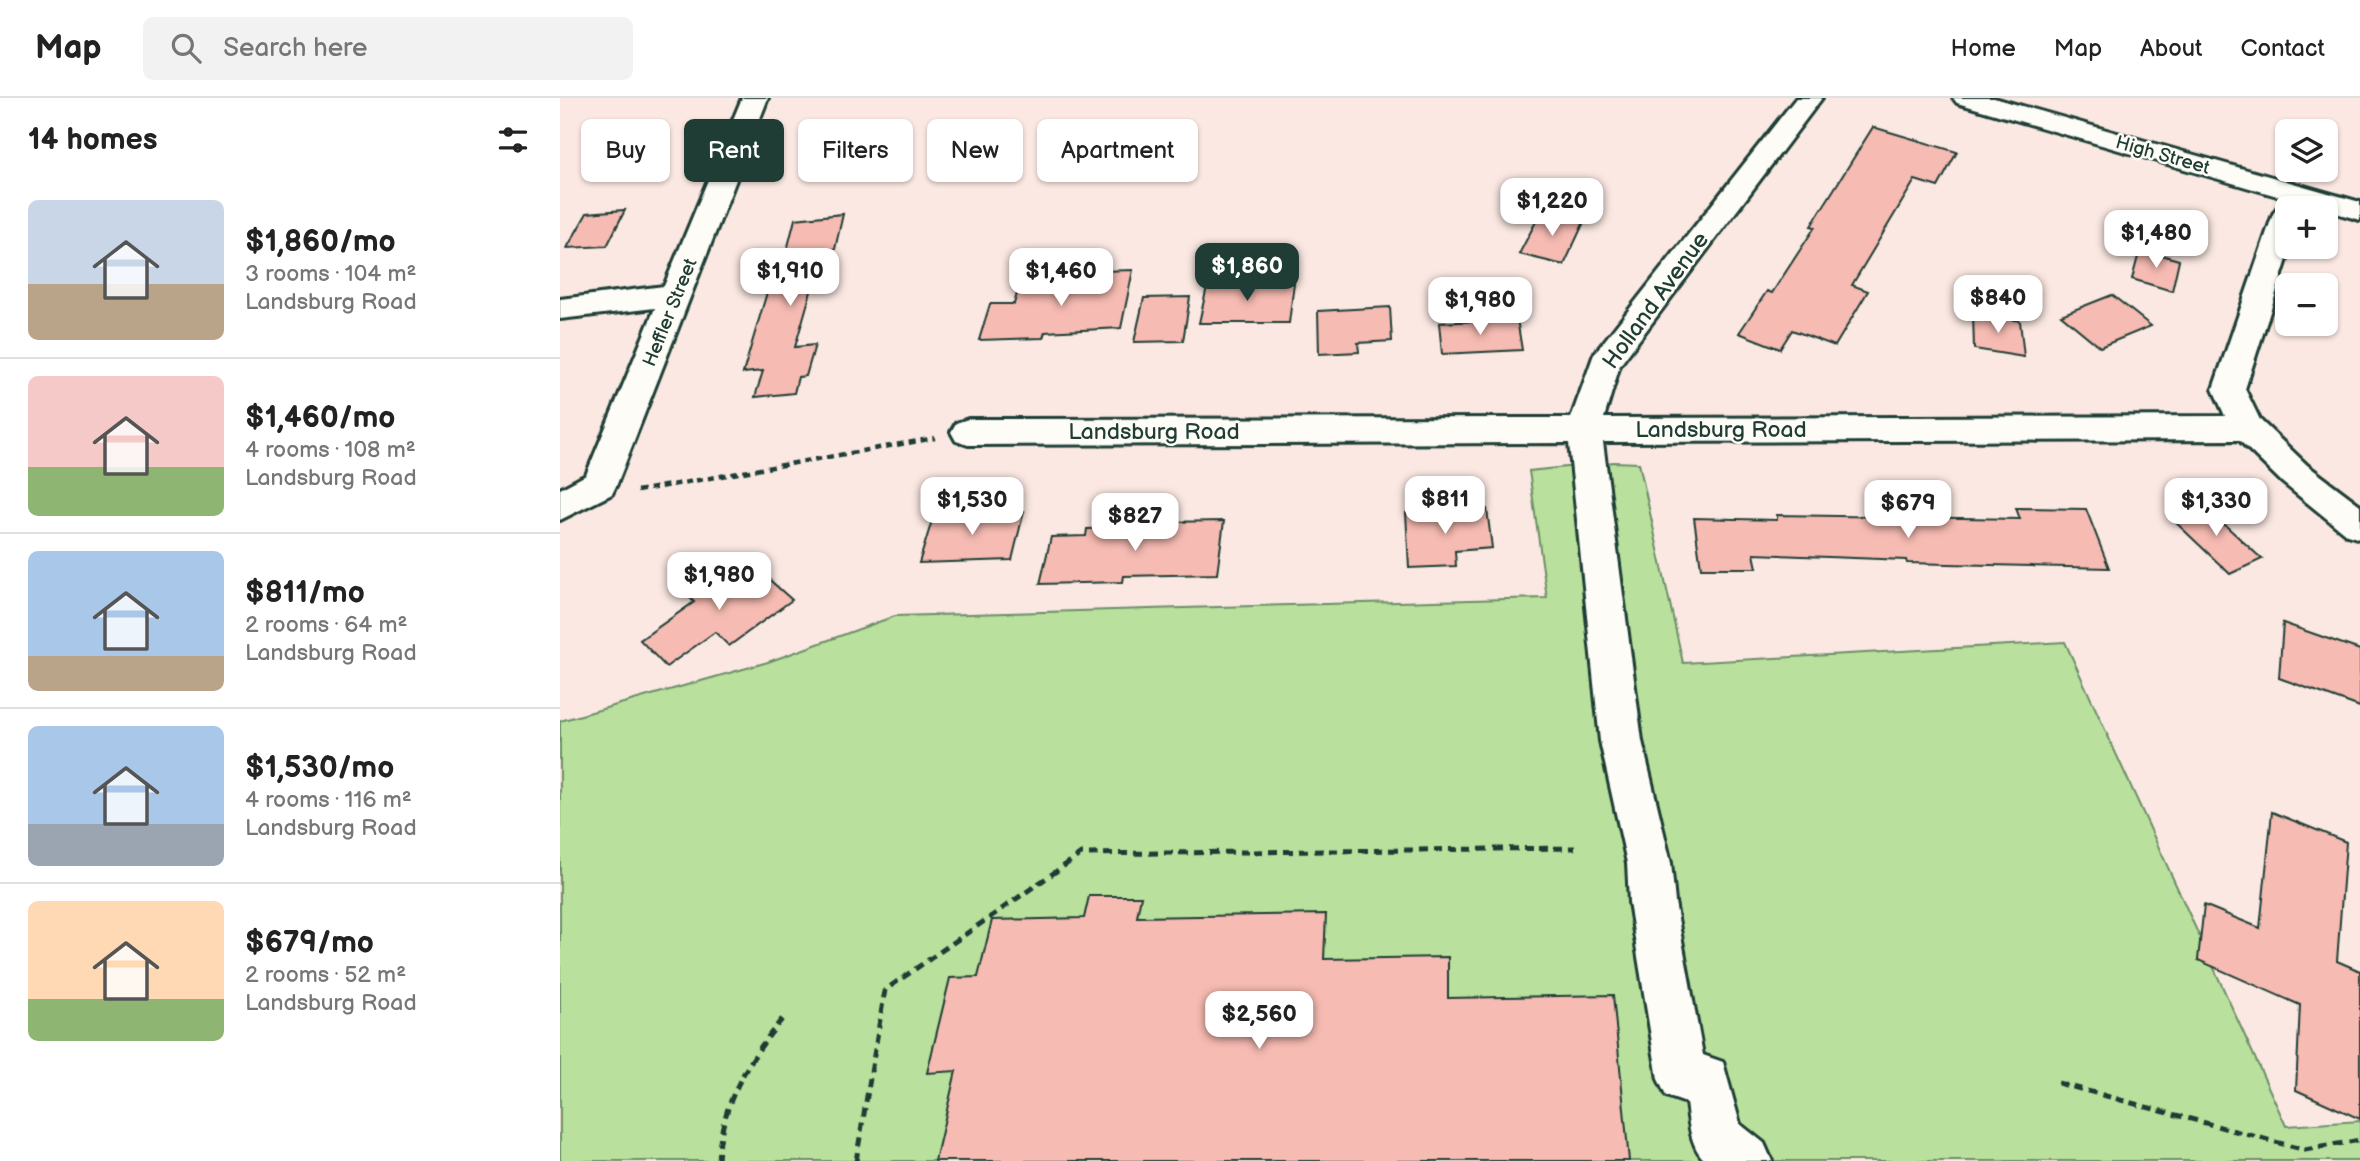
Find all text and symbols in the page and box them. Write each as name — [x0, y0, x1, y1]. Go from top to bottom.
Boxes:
search box — [143, 17, 633, 80]
text: Map — [35, 28, 101, 68]
icon: search — [167, 29, 205, 67]
text: Search here — [223, 33, 367, 64]
text: Home — [1951, 34, 2016, 63]
text: Map — [2054, 34, 2102, 63]
text: About — [2140, 34, 2202, 63]
text: Contact — [2240, 34, 2325, 63]
chip: Buy — [581, 119, 670, 182]
chip: Rent — [684, 119, 784, 182]
chip: Filters — [798, 119, 913, 182]
chip: New — [927, 119, 1023, 182]
chip: Apartment — [1037, 119, 1198, 182]
map controls — [2275, 119, 2338, 336]
button: layers — [2275, 119, 2338, 182]
icon: filters — [494, 121, 532, 159]
text: 14 homes — [28, 122, 157, 158]
street label: High Street — [2113, 131, 2212, 180]
pin: $1,220 — [1495, 178, 1609, 238]
text: $1,220 — [1516, 187, 1588, 215]
button: + — [2275, 196, 2338, 259]
pin: $1,480 — [2099, 211, 2213, 270]
text: $1,480 — [2120, 219, 2192, 247]
text: $1,860/mo — [245, 224, 396, 260]
street label: Holland Avenue — [1597, 227, 1715, 375]
icon: home — [84, 228, 168, 312]
pin: $1,860 — [1190, 244, 1304, 303]
pin: $1,910 — [733, 248, 847, 308]
pin: $1,460 — [1004, 248, 1118, 308]
text: $1,860 — [1211, 252, 1283, 280]
street label: Heffler Street — [638, 255, 703, 370]
text: $1,910 — [756, 257, 824, 285]
text: $1,460 — [1025, 257, 1097, 285]
text: 3 rooms · 104 m² — [245, 260, 416, 288]
button: − — [2275, 273, 2338, 336]
pin: $840 — [1957, 275, 2039, 335]
pin: $1,980 — [1423, 278, 1537, 337]
text: $840 — [1970, 284, 2026, 312]
text: $1,980 — [1444, 286, 1516, 314]
text: Landsburg Road — [245, 288, 417, 316]
text: $1,460/mo — [245, 400, 395, 436]
icon: home — [84, 404, 168, 488]
street label: Landsburg Road — [1635, 416, 1807, 444]
street label: Landsburg Road — [1068, 418, 1240, 446]
text: 4 rooms · 108 m² — [245, 436, 416, 464]
text: Landsburg Road — [245, 464, 417, 492]
pin: $811 — [1404, 476, 1486, 536]
pin: $1,530 — [915, 478, 1029, 537]
pin: $1,330 — [2159, 478, 2273, 538]
pin: $679 — [1867, 480, 1949, 540]
text: $811 — [1421, 485, 1469, 513]
text: $1,530 — [937, 486, 1007, 514]
text: $1,330 — [2180, 487, 2252, 515]
text: $679 — [1880, 489, 1936, 517]
pin: $827 — [1094, 494, 1176, 553]
text: $827 — [1108, 502, 1162, 530]
pin: $1,980 — [662, 552, 776, 612]
text: $1,980 — [683, 561, 755, 589]
text: $811/mo — [245, 575, 365, 611]
icon: home — [84, 579, 168, 663]
text: 2 rooms · 64 m² — [245, 611, 407, 639]
text: Landsburg Road — [245, 639, 417, 667]
text: $1,530/mo — [245, 750, 394, 786]
icon: home — [84, 754, 168, 838]
text: 4 rooms · 116 m² — [245, 786, 412, 814]
text: Landsburg Road — [245, 814, 417, 842]
text: $679/mo — [245, 925, 374, 961]
icon: home — [84, 929, 168, 1013]
text: 2 rooms · 52 m² — [245, 961, 406, 989]
text: Landsburg Road — [245, 989, 417, 1017]
pin: $2,560 — [1202, 992, 1316, 1051]
text: $2,560 — [1221, 1000, 1297, 1028]

